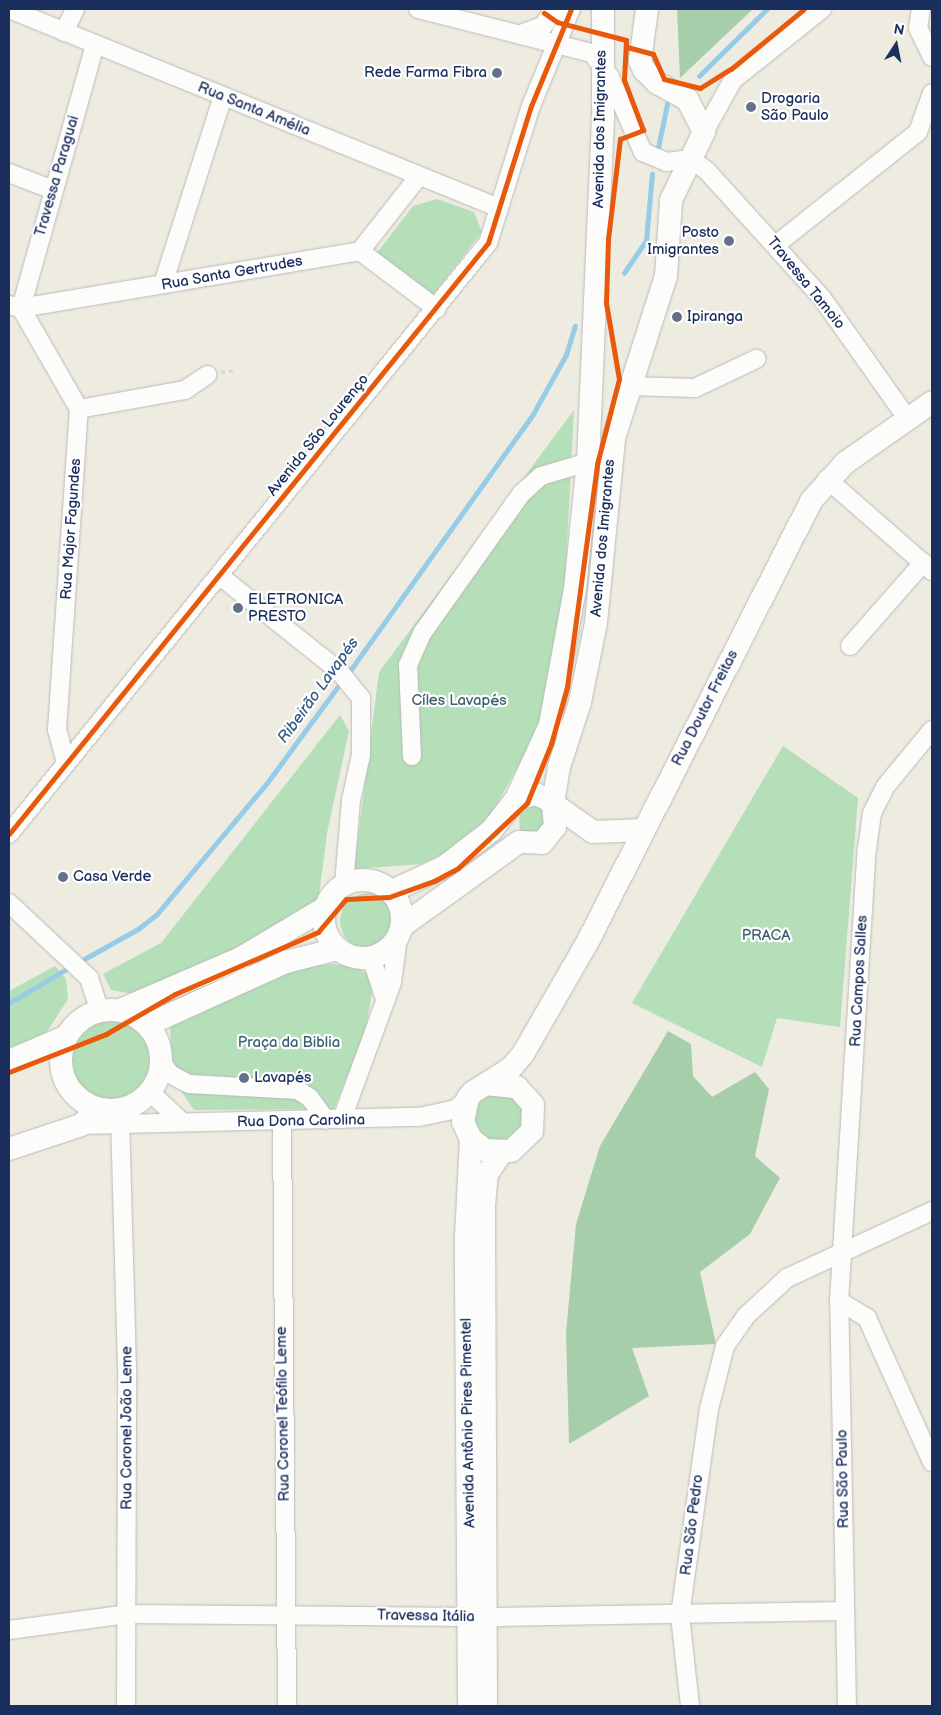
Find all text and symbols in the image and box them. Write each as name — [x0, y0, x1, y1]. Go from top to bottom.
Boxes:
north arrow — [871, 20, 921, 70]
text: N — [892, 20, 906, 39]
street label: Avenida dos Imigrantes — [590, 50, 610, 208]
place label: Rede Farma Fibra — [364, 64, 487, 82]
marker: Rede Farma Fibra — [491, 67, 503, 79]
street label: Rua Santa Amélia — [195, 78, 313, 140]
place label: Drogaria São Paulo — [761, 89, 829, 124]
marker: Drogaria São Paulo — [745, 101, 757, 113]
street label: Travessa Paraguai — [31, 113, 83, 239]
place label: Posto Imigrantes — [647, 223, 719, 258]
street label: Travessa Tamoio — [763, 233, 849, 333]
marker: Posto Imigrantes — [723, 235, 735, 247]
street label: Rua Santa Gertrudes — [160, 252, 304, 294]
place label: Ipiranga — [687, 308, 743, 326]
marker: Ipiranga — [671, 311, 683, 323]
street label: Avenida São Lourenço — [263, 370, 373, 500]
street label: Rua Major Fagundes — [57, 458, 85, 600]
street label: Avenida dos Imigrantes — [587, 458, 619, 618]
place label: ELETRONICA PRESTO — [248, 590, 343, 625]
marker: ELETRONICA PRESTO — [232, 602, 244, 614]
water label: Ribeirão Lavapés — [274, 634, 364, 748]
street label: Rua Doutor Freitas — [668, 647, 742, 769]
park label: Cíles Lavapés — [411, 692, 507, 710]
place label: Casa Verde — [73, 868, 152, 886]
marker: Casa Verde — [57, 871, 69, 883]
street label: Rua Campos Salles — [847, 914, 871, 1048]
park label: PRACA — [742, 927, 790, 945]
park label: Praça da Biblia — [238, 1034, 340, 1052]
place label: Lavapés — [254, 1069, 311, 1087]
marker: Lavapés — [238, 1072, 250, 1084]
street label: Rua Dona Carolina — [237, 1111, 365, 1131]
street label: Avenida Antônio Pires Pimentel — [457, 1318, 479, 1528]
street label: Rua Coronel Teófilo Leme — [272, 1326, 294, 1502]
street label: Rua Coronel João Leme — [118, 1346, 136, 1510]
street label: Rua São Paulo — [833, 1429, 853, 1529]
street label: Rua São Pedro — [677, 1473, 707, 1577]
street label: Travessa Itália — [377, 1606, 475, 1626]

